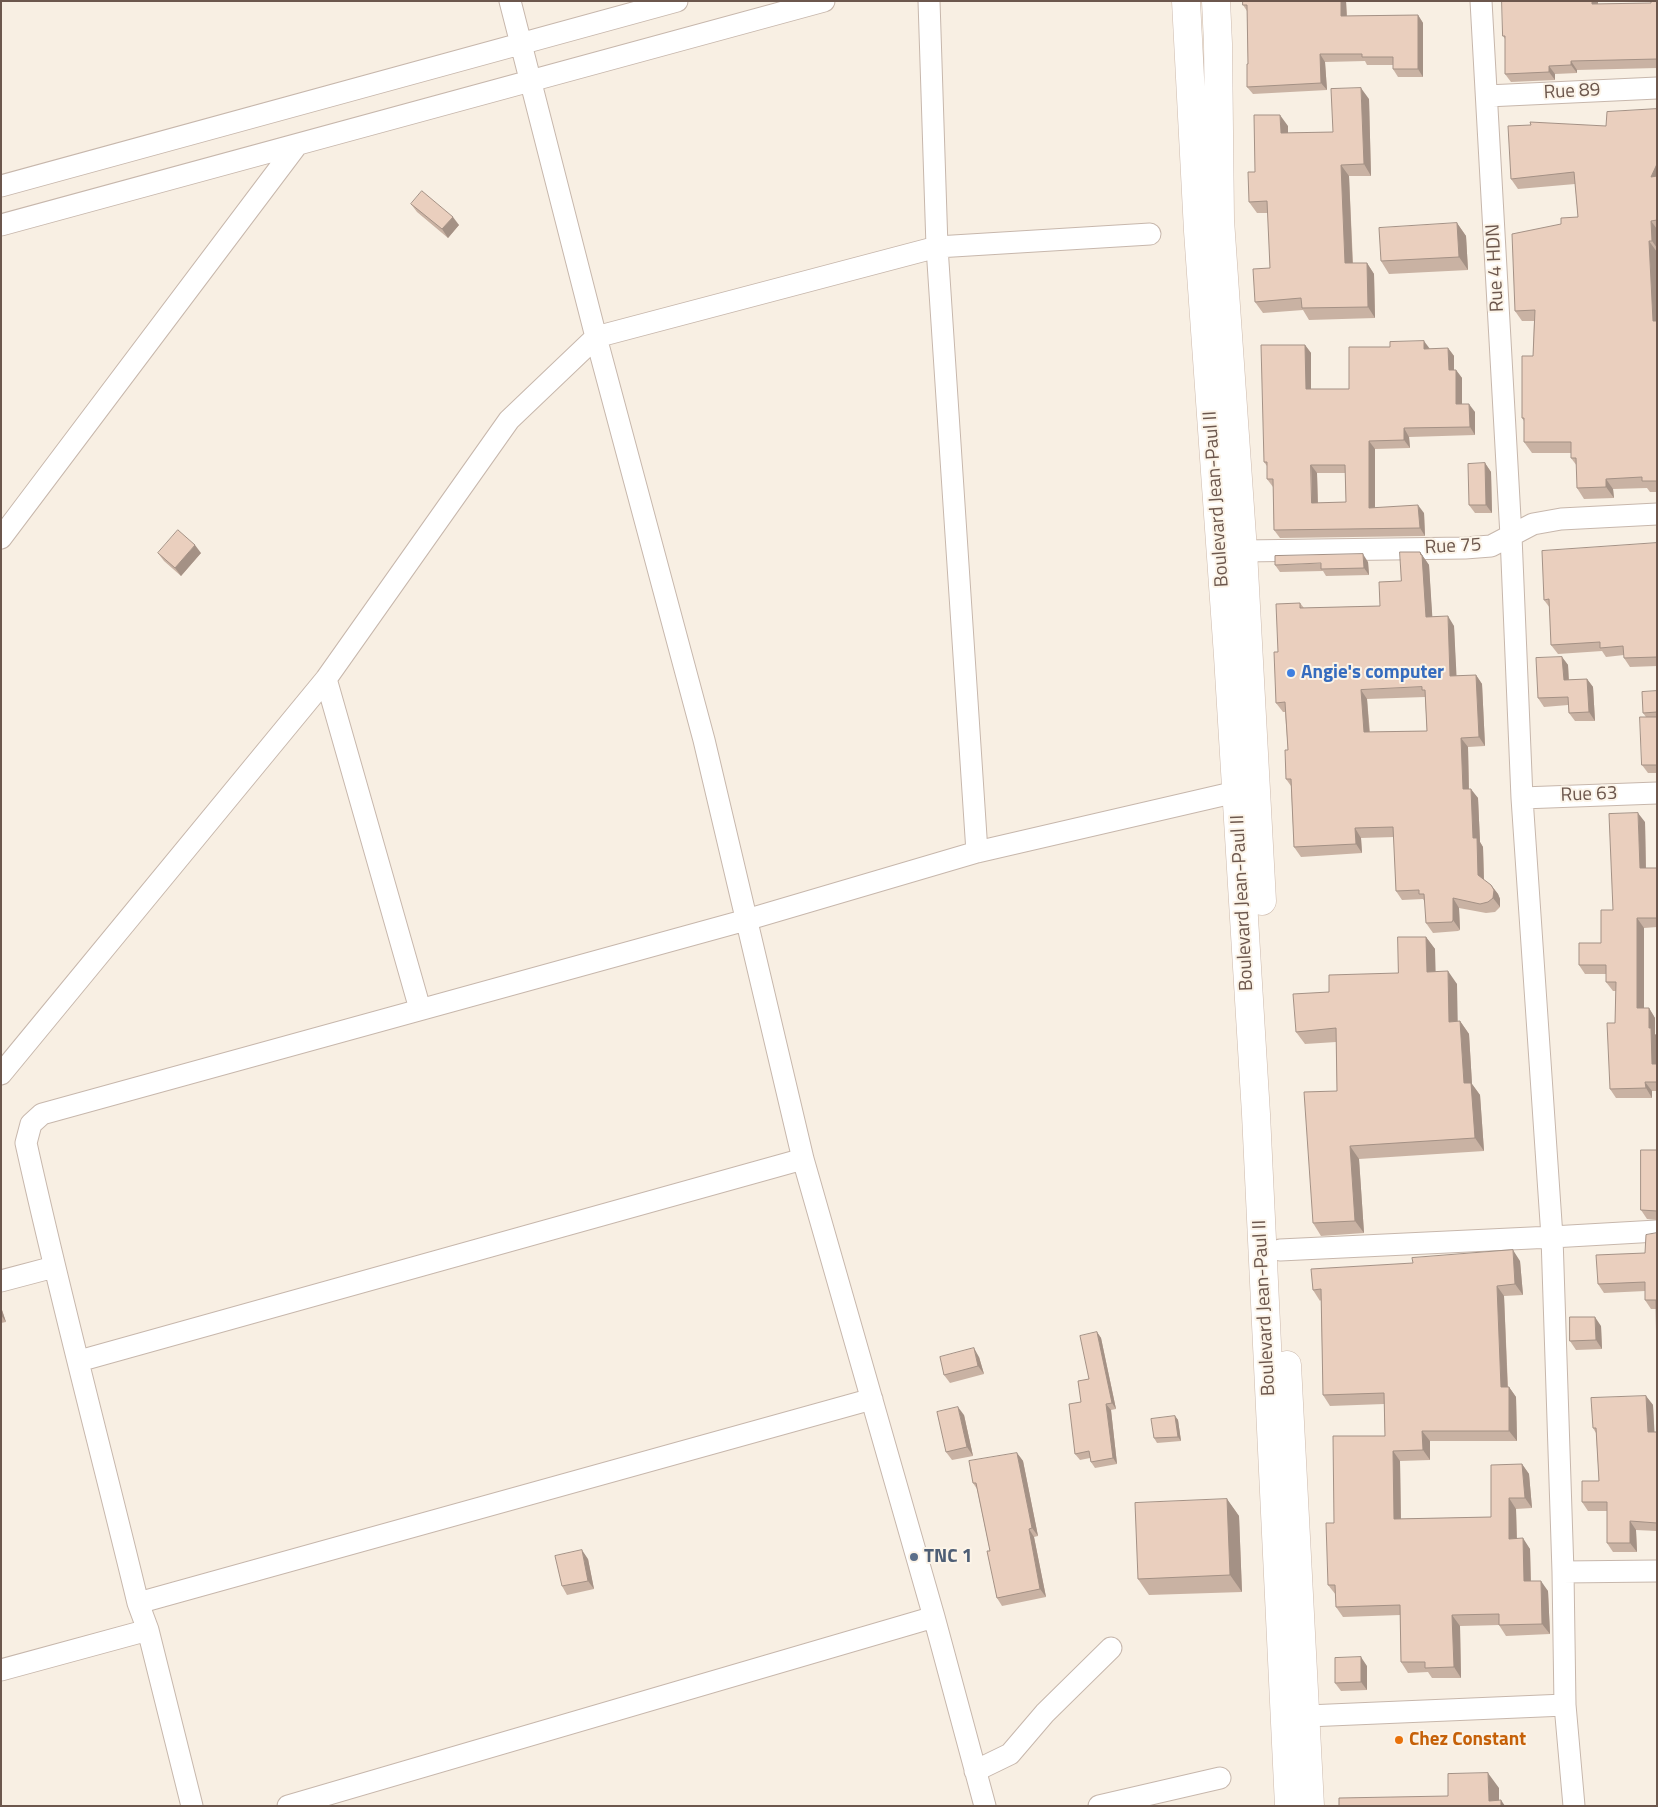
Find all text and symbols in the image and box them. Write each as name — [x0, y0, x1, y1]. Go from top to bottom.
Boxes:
street label: Rue 89 — [1543, 79, 1601, 105]
street label: Rue 4 HDN — [1482, 223, 1510, 313]
street label: Boulevard Jean-Paul II — [1199, 410, 1235, 588]
street label: Rue 75 — [1424, 534, 1482, 560]
place label: Angie's computer — [1301, 662, 1444, 684]
marker: Angie's computer — [1285, 667, 1297, 679]
street label: Rue 63 — [1560, 783, 1618, 807]
street label: Boulevard Jean-Paul II — [1227, 814, 1259, 992]
street label: Boulevard Jean-Paul II — [1249, 1219, 1281, 1397]
place label: TNC 1 — [924, 1546, 972, 1568]
marker: TNC 1 — [908, 1551, 920, 1563]
place label: Chez Constant — [1409, 1729, 1526, 1751]
marker: Chez Constant — [1393, 1734, 1405, 1746]

